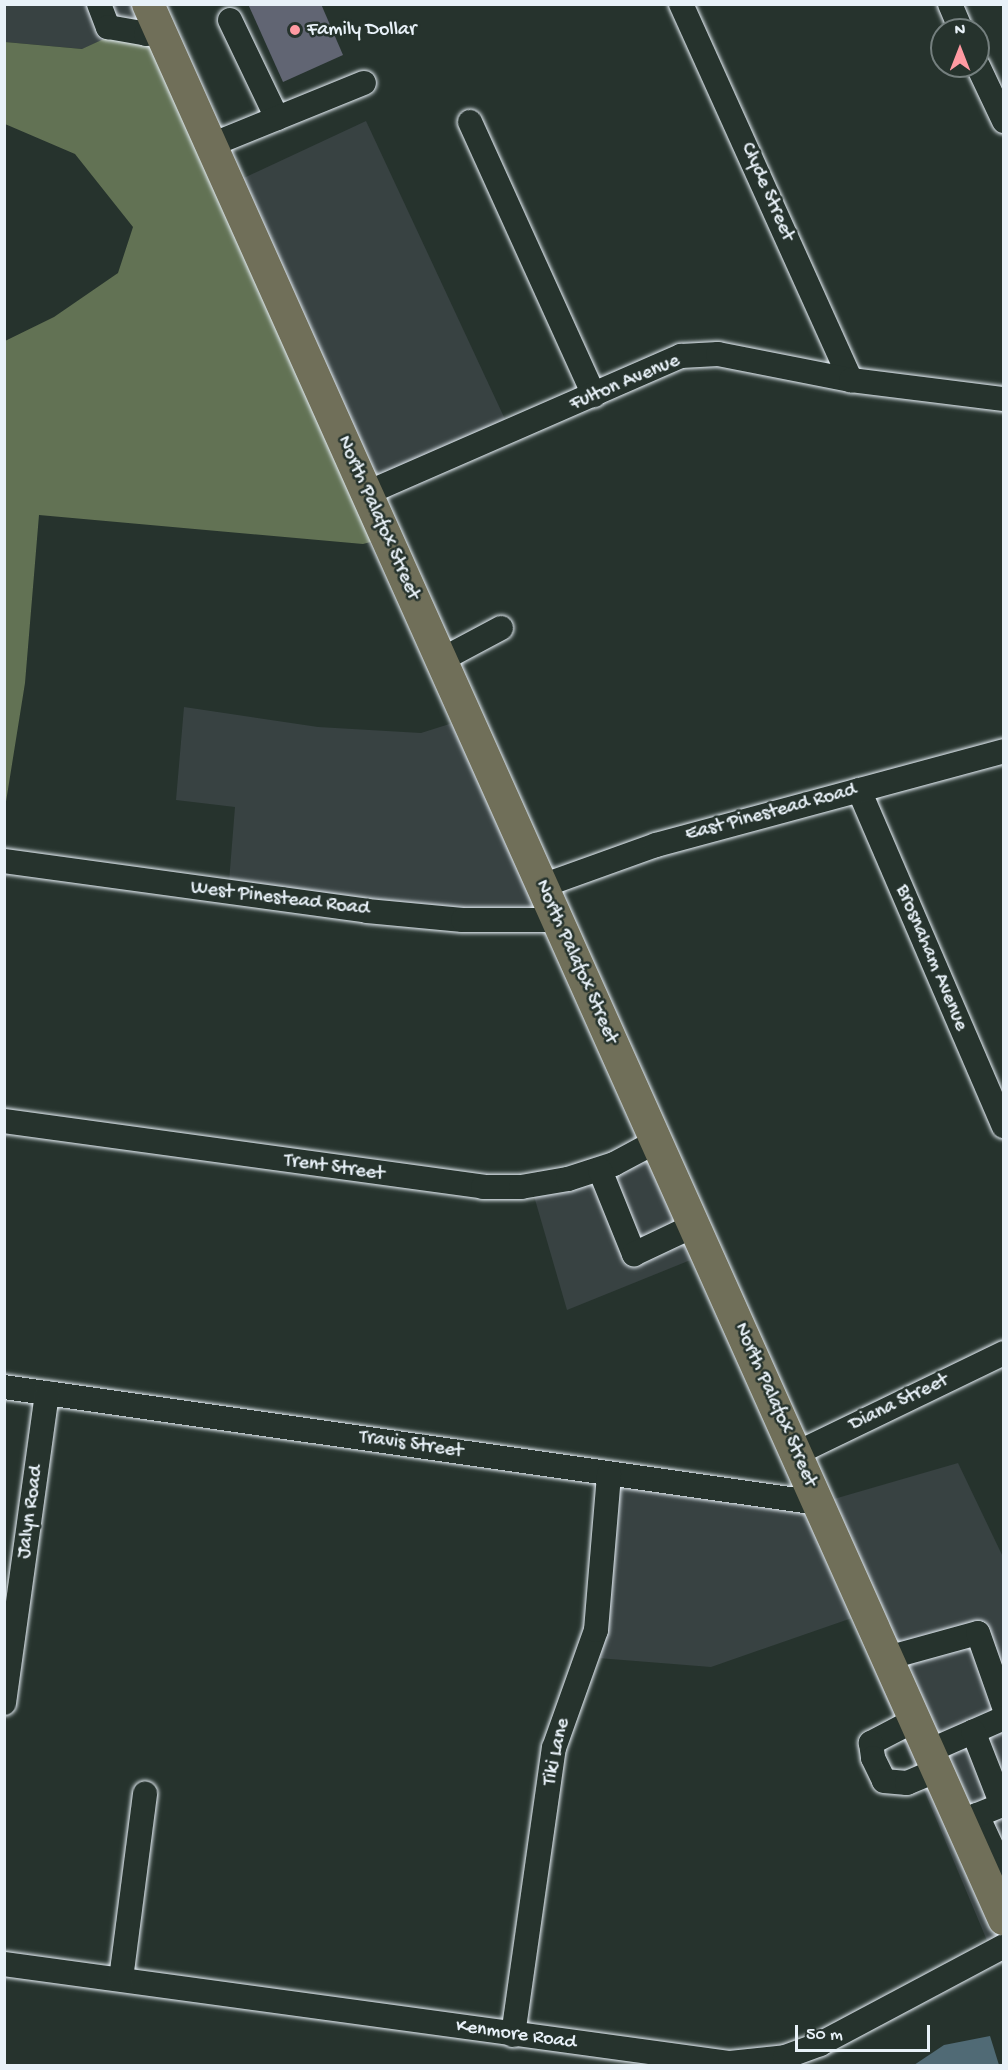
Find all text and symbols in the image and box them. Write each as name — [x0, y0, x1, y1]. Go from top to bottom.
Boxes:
place label: Family Dollar — [307, 18, 416, 42]
north arrow — [930, 18, 990, 78]
text: N — [955, 22, 965, 41]
marker: Family Dollar — [288, 23, 302, 37]
street label: Clyde Street — [735, 139, 799, 245]
street label: Fulton Avenue — [566, 349, 684, 417]
street label: North Palafox Street — [331, 432, 425, 604]
street label: East Pinestead Road — [683, 779, 859, 847]
street label: West Pinestead Road — [189, 876, 371, 922]
street label: North Palafox Street — [529, 876, 623, 1048]
street label: Brosnaham Avenue — [889, 881, 973, 1035]
street label: Trent Street — [282, 1149, 386, 1187]
street label: North Palafox Street — [728, 1319, 822, 1491]
street label: Diana Street — [846, 1369, 952, 1437]
street label: Travis Street — [358, 1426, 464, 1464]
street label: Jalyn Road — [13, 1464, 49, 1560]
street label: Tiki Lane — [538, 1716, 576, 1788]
scale bar — [798, 2013, 933, 2051]
street label: Kenmore Road — [454, 2015, 578, 2055]
text: 50 m — [806, 2025, 843, 2046]

